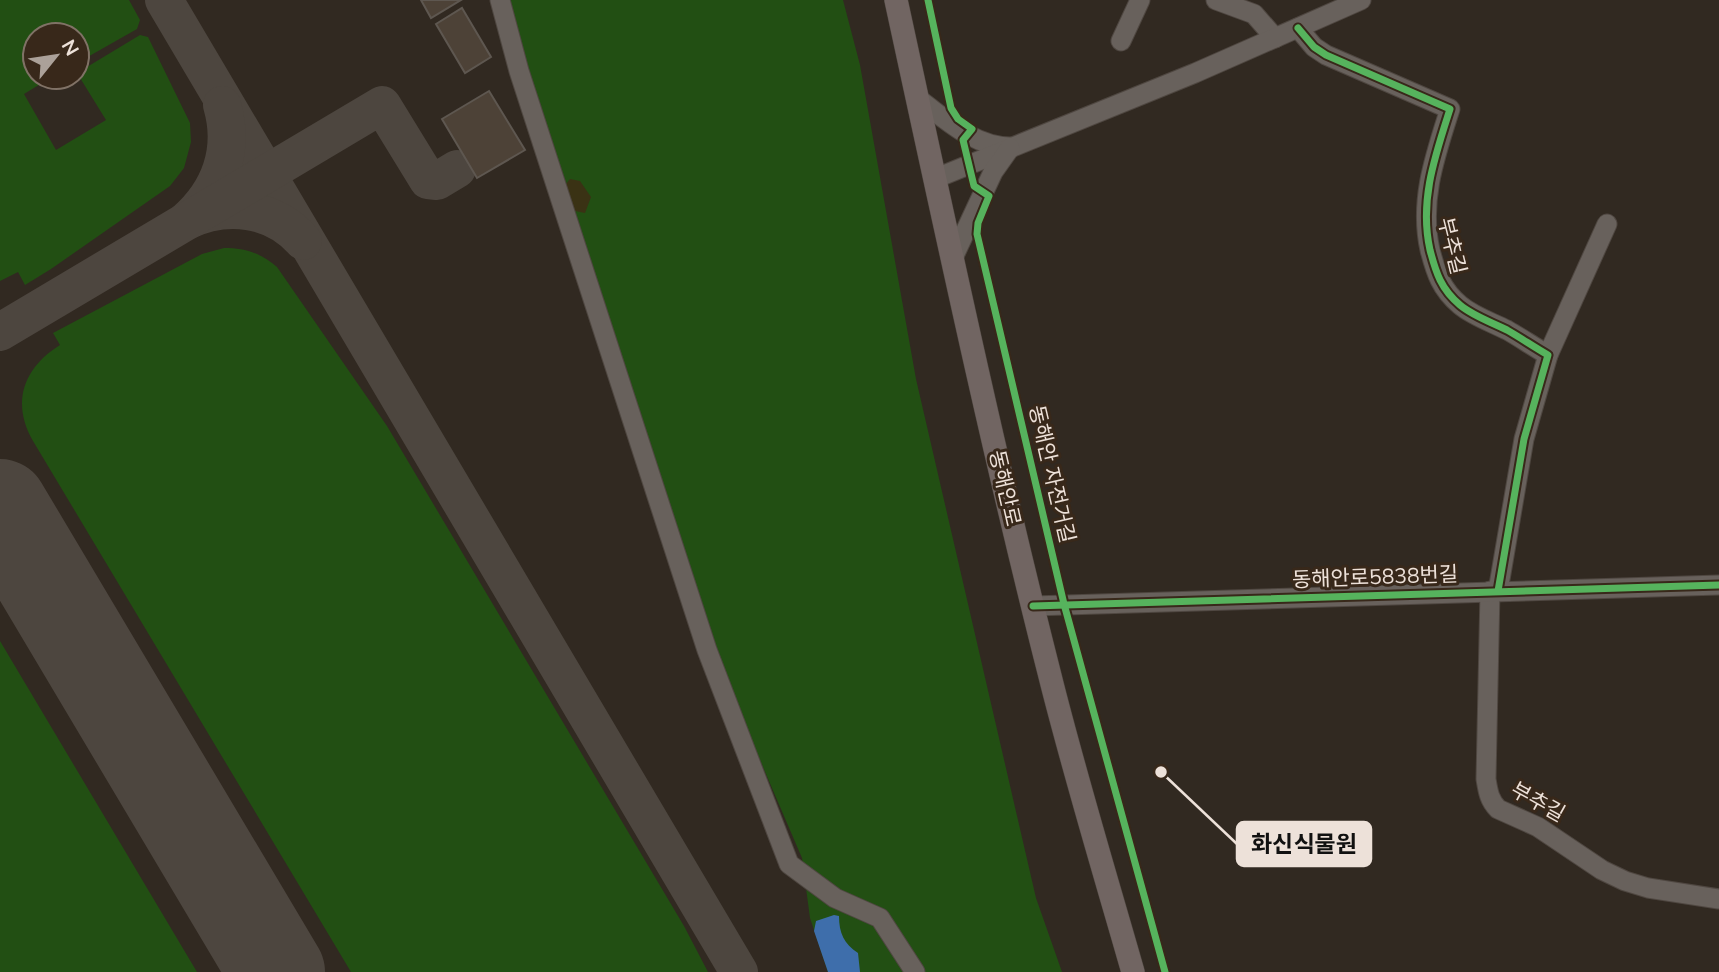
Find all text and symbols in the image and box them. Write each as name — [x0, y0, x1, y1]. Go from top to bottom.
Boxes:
north arrow — [21, 21, 91, 91]
text: N — [57, 35, 85, 60]
street label: 부추길 — [1433, 214, 1473, 277]
street label: 동해안 자전거길 — [1024, 402, 1081, 545]
street label: 동해안로 — [985, 447, 1027, 528]
street label: 동해안로5838번길 — [1291, 560, 1459, 592]
street label: 부추길 — [1507, 776, 1570, 827]
callout: 화신식물원 — [1237, 822, 1371, 866]
text: 화신식물원 — [1251, 829, 1357, 858]

